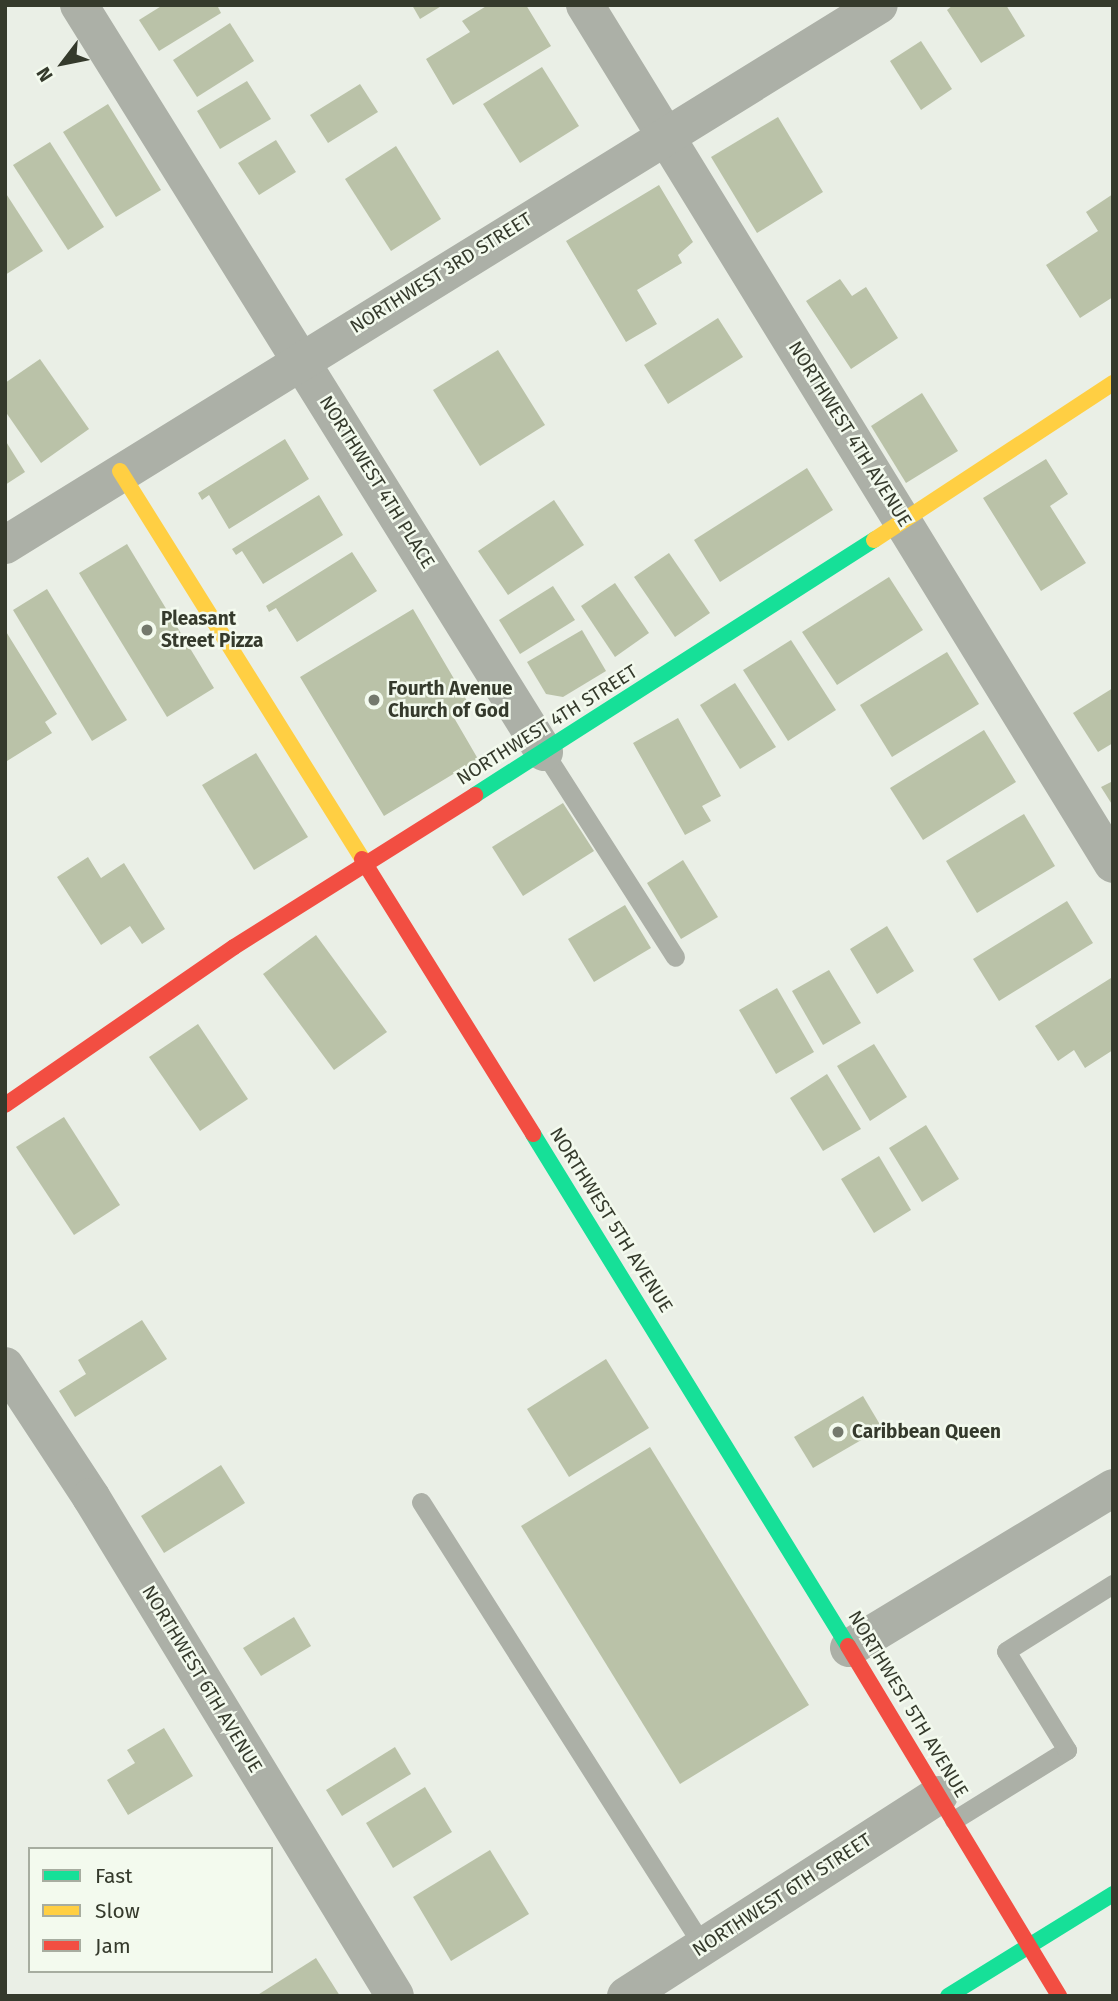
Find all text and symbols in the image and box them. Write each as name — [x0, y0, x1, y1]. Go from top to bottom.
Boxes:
north arrow — [28, 28, 98, 98]
text: N — [32, 63, 58, 86]
street label: NORTHWEST 3RD STREET — [346, 208, 536, 338]
street label: NORTHWEST 4TH AVENUE — [784, 337, 916, 531]
street label: NORTHWEST 4TH PLACE — [315, 391, 439, 573]
place label: Pleasant Street Pizza — [161, 608, 263, 652]
marker: Pleasant Street Pizza — [139, 622, 155, 638]
street label: NORTHWEST 4TH STREET — [452, 660, 642, 790]
place label: Fourth Avenue Church of God — [388, 678, 513, 722]
marker: Fourth Avenue Church of God — [366, 692, 382, 708]
street label: NORTHWEST 5TH AVENUE — [545, 1123, 677, 1317]
place label: Caribbean Queen — [852, 1421, 1001, 1443]
marker: Caribbean Queen — [830, 1424, 846, 1440]
street label: NORTHWEST 6TH AVENUE — [137, 1581, 267, 1777]
street label: NORTHWEST 5TH AVENUE — [843, 1606, 973, 1802]
street label: NORTHWEST 6TH STREET — [688, 1829, 876, 1961]
legend — [28, 1847, 273, 1973]
text: Fast — [95, 1863, 133, 1889]
text: Slow — [95, 1898, 140, 1924]
text: Jam — [95, 1933, 131, 1959]

